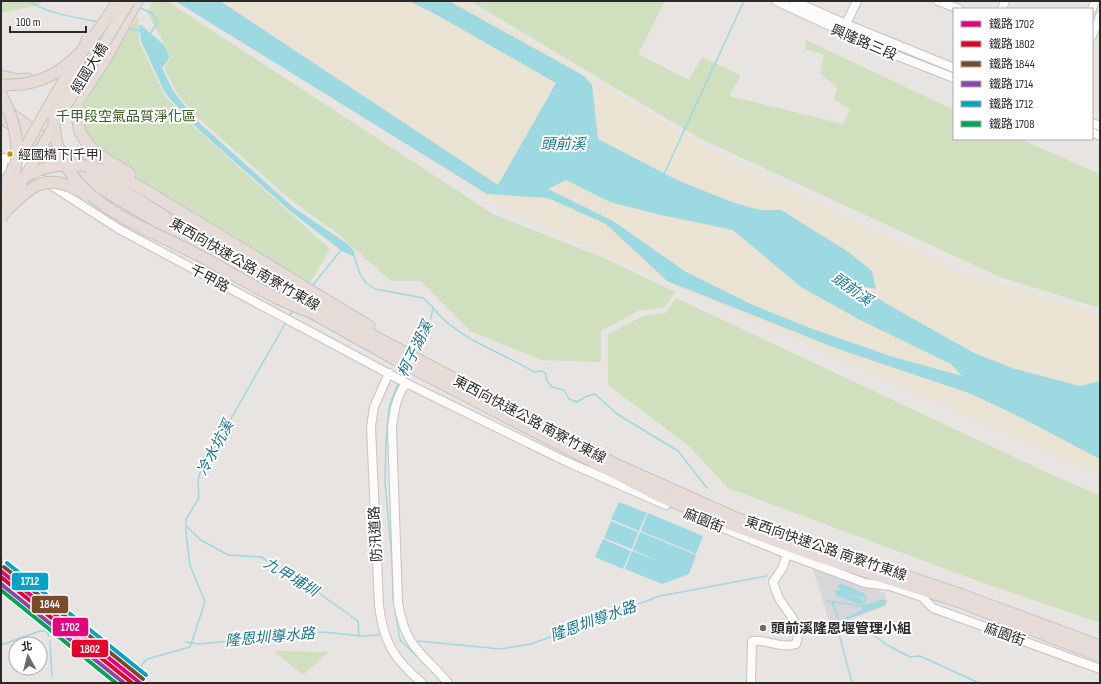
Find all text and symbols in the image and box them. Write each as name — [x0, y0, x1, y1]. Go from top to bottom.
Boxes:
scale bar — [10, 8, 86, 34]
legend — [953, 8, 1093, 140]
text: 100 m — [16, 15, 41, 30]
text: 鐵路 1702 — [989, 17, 1034, 32]
street label: 興隆路三段 — [828, 21, 899, 64]
text: 鐵路 1802 — [989, 37, 1035, 52]
street label: 經國大橋 — [67, 40, 111, 97]
text: 鐵路 1844 — [989, 57, 1035, 72]
text: 鐵路 1714 — [989, 77, 1033, 92]
text: 鐵路 1712 — [989, 97, 1033, 112]
park label: 千甲段空氣品質淨化區 — [56, 108, 196, 125]
text: 鐵路 1708 — [989, 117, 1034, 132]
water label: 頭前溪 — [540, 135, 587, 154]
place label: 經國橋下(千甲) — [18, 147, 102, 163]
marker: 經國橋下(千甲) — [5, 149, 15, 159]
street label: 東西向快速公路 南寮竹東線 — [167, 215, 323, 314]
street label: 千甲路 — [187, 261, 232, 296]
water label: 頭前溪 — [828, 269, 877, 311]
water label: 柯子湖溪 — [394, 316, 438, 380]
street label: 東西向快速公路 南寮竹東線 — [451, 372, 609, 467]
water label: 冷水坑溪 — [193, 416, 239, 479]
street label: 麻園街 — [681, 505, 726, 536]
street label: 防汛道路 — [366, 506, 385, 562]
street label: 東西向快速公路 南寮竹東線 — [743, 513, 909, 584]
water label: 九甲埔圳 — [260, 554, 323, 602]
line badge: 1712 — [11, 572, 49, 591]
text: 1712 — [21, 575, 39, 588]
line badge: 1844 — [31, 595, 69, 614]
water label: 隆恩圳導水路 — [548, 596, 641, 646]
text: 1844 — [40, 598, 60, 611]
line badge: 1702 — [52, 617, 89, 637]
street label: 麻園街 — [982, 619, 1027, 650]
place label: 頭前溪隆恩堰管理小組 — [771, 620, 911, 637]
text: 1702 — [60, 621, 80, 634]
marker: 頭前溪隆恩堰管理小組 — [758, 623, 768, 633]
water label: 隆恩圳導水路 — [224, 624, 318, 651]
north arrow — [8, 636, 48, 676]
text: 北 — [21, 639, 33, 654]
line badge: 1802 — [71, 639, 109, 658]
text: 1802 — [80, 643, 100, 656]

